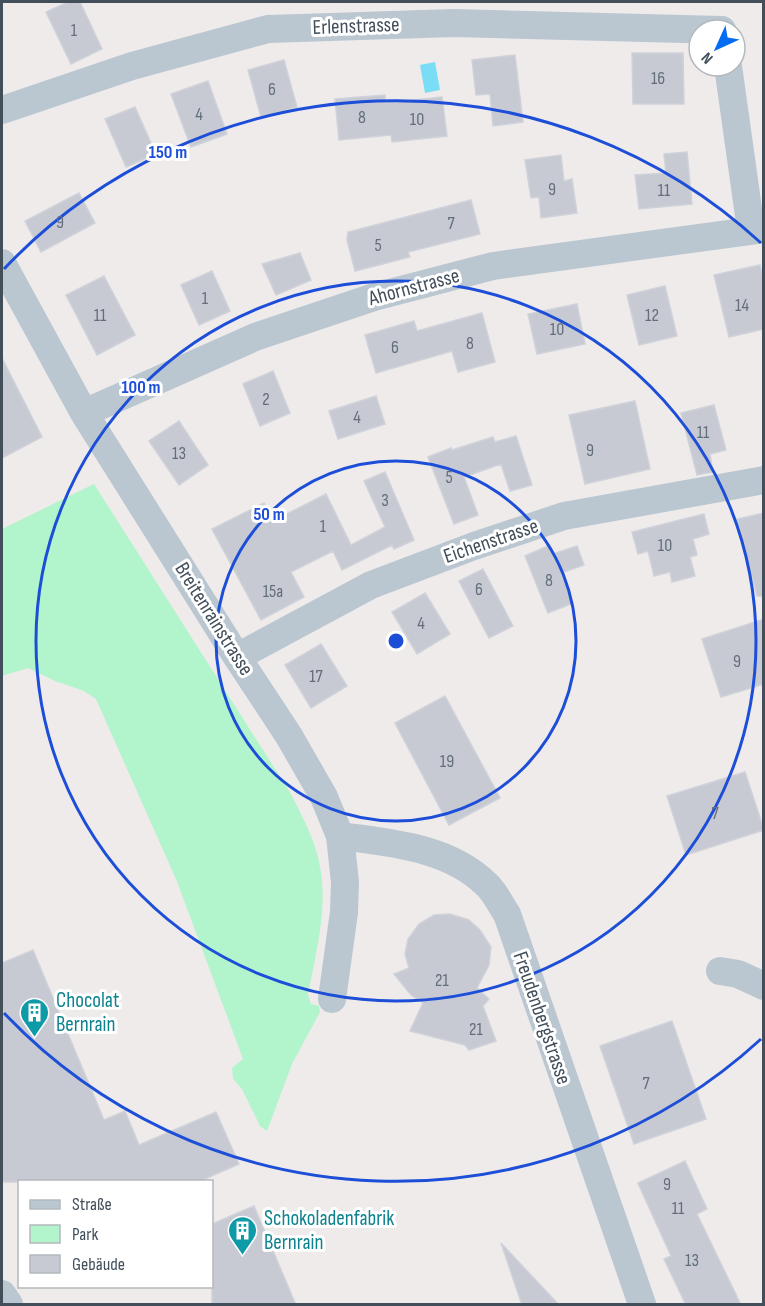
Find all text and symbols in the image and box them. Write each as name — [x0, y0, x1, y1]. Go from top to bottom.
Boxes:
street label: Erlenstrasse — [312, 12, 400, 40]
north arrow — [687, 18, 747, 78]
house number: 1 — [71, 20, 78, 41]
text: N — [698, 48, 717, 67]
house number: 16 — [651, 68, 665, 89]
house number: 6 — [268, 79, 276, 100]
house number: 4 — [195, 104, 203, 125]
house number: 8 — [358, 107, 366, 128]
house number: 10 — [410, 109, 424, 130]
text: 150 m — [149, 142, 187, 163]
house number: 9 — [548, 179, 556, 200]
house number: 11 — [658, 180, 671, 201]
house number: 9 — [56, 212, 64, 233]
house number: 7 — [447, 213, 455, 234]
house number: 5 — [374, 235, 382, 256]
street label: Ahornstrasse — [365, 263, 462, 311]
house number: 1 — [202, 288, 209, 309]
house number: 14 — [735, 295, 749, 316]
house number: 11 — [94, 305, 107, 326]
house number: 12 — [645, 305, 659, 326]
house number: 10 — [550, 319, 564, 340]
house number: 8 — [466, 333, 474, 354]
house number: 6 — [391, 337, 399, 358]
text: 100 m — [122, 377, 161, 398]
house number: 2 — [262, 389, 270, 410]
house number: 4 — [353, 407, 361, 428]
house number: 11 — [697, 422, 710, 443]
house number: 9 — [586, 440, 594, 461]
house number: 13 — [172, 443, 186, 464]
house number: 5 — [445, 467, 453, 488]
house number: 3 — [381, 490, 389, 511]
text: 50 m — [253, 504, 285, 525]
street label: Eichenstrasse — [440, 513, 542, 569]
house number: 1 — [320, 516, 327, 537]
house number: 10 — [658, 535, 672, 556]
street label: Breitenrainstrasse — [169, 558, 259, 680]
house number: 8 — [545, 570, 553, 591]
house number: 6 — [475, 579, 483, 600]
house number: 15a — [263, 581, 283, 602]
house number: 4 — [417, 613, 425, 634]
centre of rings — [386, 631, 406, 651]
house number: 9 — [733, 651, 741, 672]
house number: 17 — [309, 666, 324, 687]
house number: 19 — [440, 751, 454, 772]
house number: 7 — [711, 803, 719, 824]
street label: Freudenbergstrasse — [508, 948, 576, 1088]
house number: 21 — [435, 970, 450, 991]
place label: Chocolat Bernrain — [56, 988, 119, 1037]
building icon: Chocolat Bernrain — [19, 996, 51, 1038]
house number: 21 — [469, 1019, 484, 1040]
house number: 7 — [642, 1073, 650, 1094]
house number: 9 — [663, 1174, 671, 1195]
legend — [18, 1180, 213, 1288]
text: Straße — [72, 1194, 112, 1215]
house number: 11 — [672, 1198, 685, 1219]
place label: Schokoladenfabrik Bernrain — [264, 1206, 394, 1255]
building icon: Schokoladenfabrik Bernrain — [227, 1214, 259, 1256]
text: Park — [72, 1224, 98, 1245]
house number: 13 — [685, 1250, 699, 1271]
text: Gebäude — [72, 1254, 125, 1275]

